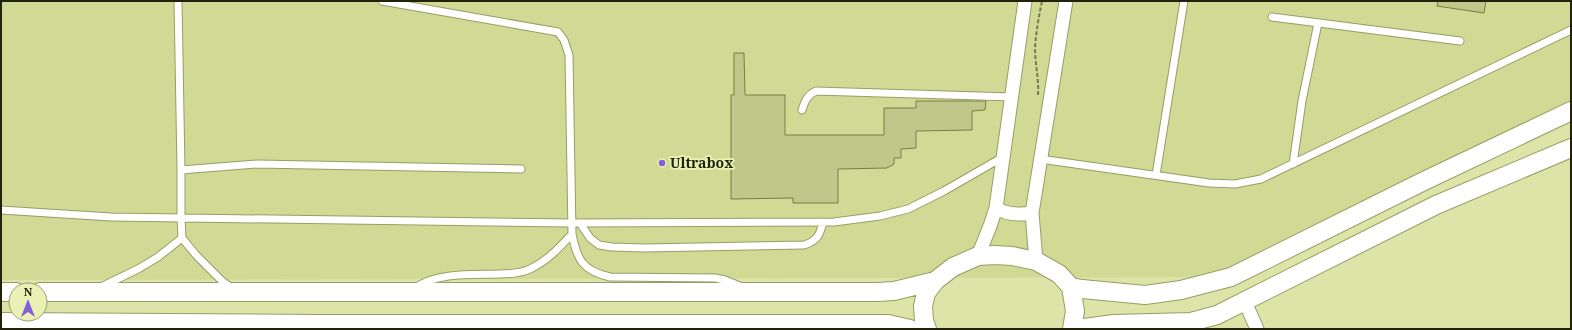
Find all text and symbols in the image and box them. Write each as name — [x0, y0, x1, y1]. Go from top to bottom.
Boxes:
place label: Ultrabox — [670, 153, 733, 172]
marker: Ultrabox — [657, 158, 667, 168]
north arrow — [8, 282, 48, 322]
text: N — [24, 284, 33, 299]

